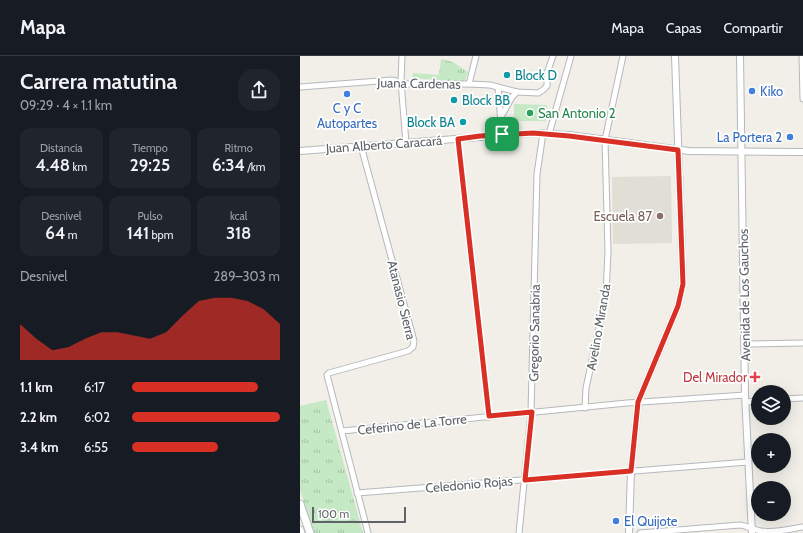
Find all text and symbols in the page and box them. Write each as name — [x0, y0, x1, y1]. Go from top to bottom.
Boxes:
text: Mapa — [20, 16, 66, 39]
text: Mapa — [611, 19, 644, 37]
text: Capas — [666, 19, 702, 37]
text: Compartir — [724, 19, 783, 37]
place label: Block D — [515, 67, 557, 83]
text: Carrera matutina — [20, 68, 177, 95]
button: share — [238, 69, 280, 111]
marker: Block D — [502, 70, 512, 80]
street label: Juana Cardenas — [376, 74, 462, 92]
place label: Kiko — [760, 83, 783, 99]
marker: Kiko — [747, 86, 757, 96]
marker: C y C Autopartes — [342, 89, 352, 99]
place label: Block BB — [462, 92, 510, 108]
marker: Block BB — [449, 95, 459, 105]
text: 09:29 · 4 × 1.1 km — [20, 97, 112, 113]
place label: C y C Autopartes — [317, 100, 378, 131]
place label: San Antonio 2 — [538, 105, 616, 121]
marker: San Antonio 2 — [525, 108, 535, 118]
place label: Block BA — [407, 114, 455, 130]
marker: Block BA — [458, 117, 468, 127]
pin — [485, 117, 519, 151]
icon: arrive — [491, 123, 513, 145]
place label: La Portera 2 — [717, 129, 782, 145]
street label: Juan Alberto Caracará — [324, 132, 444, 156]
marker: La Portera 2 — [785, 132, 795, 142]
text: Distancia — [40, 141, 83, 155]
text: Tiempo — [132, 141, 168, 155]
text: Ritmo — [225, 141, 253, 155]
text: 4.48 — [36, 155, 70, 175]
text: 29:25 — [130, 155, 170, 175]
text: 6:34 — [212, 155, 245, 175]
text: km — [70, 160, 87, 174]
text: /km — [245, 160, 265, 174]
place label: Escuela 87 — [593, 208, 652, 224]
text: Desnivel — [41, 209, 81, 223]
text: Pulso — [137, 209, 163, 223]
text: kcal — [230, 209, 247, 223]
marker: Escuela 87 — [655, 211, 665, 221]
text: 64 — [45, 223, 65, 243]
text: 141 — [127, 223, 149, 243]
text: 318 — [226, 223, 251, 243]
text: m — [65, 228, 77, 242]
text: bpm — [149, 228, 173, 242]
street label: Avenida de Los Gauchos — [735, 228, 753, 362]
street label: Atanasio Sierra — [384, 259, 420, 342]
text: Desnivel — [20, 268, 67, 284]
text: 289–303 m — [214, 268, 280, 284]
street label: Avelino Miranda — [582, 282, 614, 372]
street label: Gregorio Sanabria — [525, 283, 543, 382]
place label: Del Mirador — [683, 369, 748, 385]
marker: Del Mirador — [750, 372, 760, 382]
text: 1.1 km — [20, 379, 53, 395]
text: 6:17 — [84, 379, 105, 395]
map controls — [751, 385, 791, 521]
button: layers — [751, 385, 791, 425]
text: 2.2 km — [20, 409, 57, 425]
text: 6:02 — [84, 409, 110, 425]
street label: Ceferino de La Torre — [357, 410, 468, 438]
button: + — [751, 433, 791, 473]
text: 3.4 km — [20, 439, 59, 455]
text: 6:55 — [84, 439, 108, 455]
street label: Celedonio Rojas — [425, 472, 514, 497]
button: − — [751, 481, 791, 521]
scale bar — [312, 505, 406, 524]
text: 100 m — [318, 507, 349, 521]
place label: El Quijote — [624, 513, 678, 530]
marker: El Quijote — [611, 516, 621, 526]

